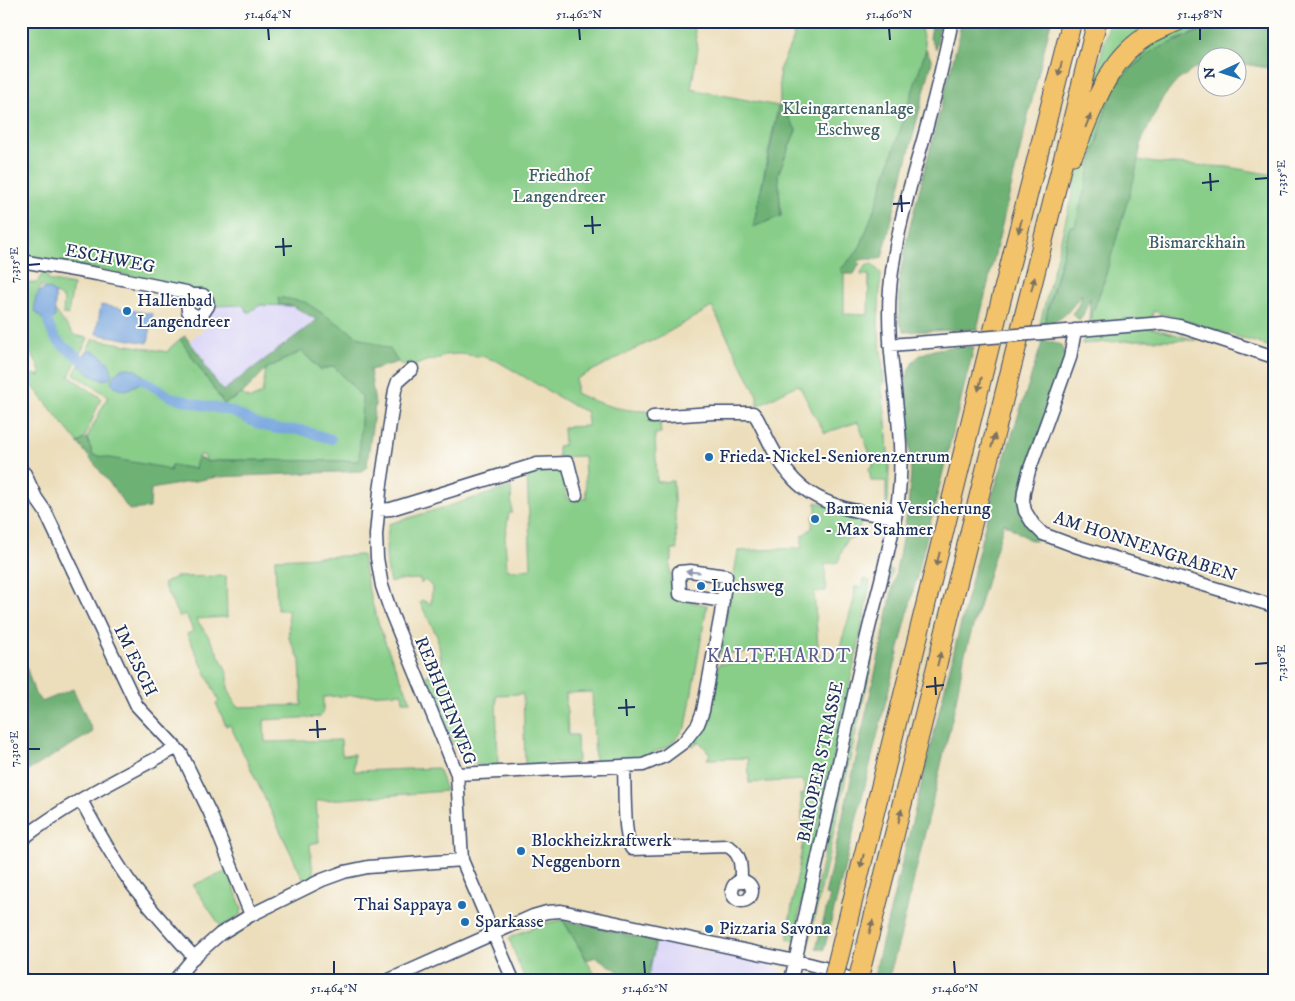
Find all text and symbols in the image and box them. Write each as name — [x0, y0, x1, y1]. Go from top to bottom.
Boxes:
text: 51.464°N — [244, 7, 292, 22]
text: 51.462°N — [556, 7, 602, 22]
text: 51.460°N — [866, 7, 912, 22]
text: 51.458°N — [1177, 7, 1223, 22]
north arrow — [1198, 48, 1248, 98]
one-way arrow — [1055, 61, 1063, 76]
text: N — [1201, 66, 1219, 79]
park label: Kleingartenanlage Eschweg — [782, 98, 914, 141]
one-way arrow — [1084, 113, 1092, 128]
text: 7.315°E — [1274, 159, 1289, 196]
park label: Friedhof Langendreer — [513, 165, 606, 208]
one-way arrow — [1015, 219, 1023, 234]
park label: Bismarckhain — [1148, 232, 1246, 254]
street label: ESCHWEG — [63, 240, 157, 279]
text: 7.315°E — [7, 246, 22, 283]
one-way arrow — [1029, 276, 1037, 291]
place label: Hallenbad Langendreer — [137, 290, 230, 333]
marker: Hallenbad Langendreer — [121, 305, 133, 317]
one-way arrow — [976, 376, 984, 391]
one-way arrow — [990, 434, 998, 449]
place label: Frieda-Nickel-Seniorenzentrum — [719, 446, 950, 468]
marker: Frieda-Nickel-Seniorenzentrum — [703, 451, 715, 463]
place label: Barmenia Versicherung - Max Stahmer — [825, 498, 991, 541]
street label: AM HONNENGRABEN — [1051, 507, 1239, 587]
marker: Barmenia Versicherung - Max Stahmer — [809, 513, 821, 525]
one-way arrow — [933, 551, 941, 566]
one-way arrow — [685, 568, 701, 576]
place label: Luchsweg — [711, 575, 784, 597]
marker: Luchsweg — [695, 580, 707, 592]
street label: IM ESCH — [108, 622, 162, 700]
street label: REBHUHNWEG — [409, 633, 481, 769]
text: 7.310°E — [1274, 644, 1289, 681]
district label: KALTEHARDT — [707, 645, 851, 668]
one-way arrow — [935, 651, 943, 666]
street label: BAROPER STRASSE — [793, 679, 849, 845]
text: 7.310°E — [7, 730, 22, 767]
one-way arrow — [896, 809, 904, 824]
place label: Blockheizkraftwerk Neggenborn — [531, 830, 672, 873]
marker: Blockheizkraftwerk Neggenborn — [515, 845, 527, 857]
one-way arrow — [858, 853, 866, 868]
place label: Thai Sappaya — [354, 894, 452, 916]
marker: Thai Sappaya — [456, 899, 468, 911]
place label: Sparkasse — [475, 911, 544, 933]
marker: Sparkasse — [459, 916, 471, 928]
place label: Pizzaria Savona — [719, 918, 831, 940]
one-way arrow — [868, 919, 876, 934]
marker: Pizzaria Savona — [703, 923, 715, 935]
text: 51.464°N — [310, 981, 358, 996]
text: 51.462°N — [622, 981, 668, 996]
text: 51.460°N — [932, 981, 978, 996]

